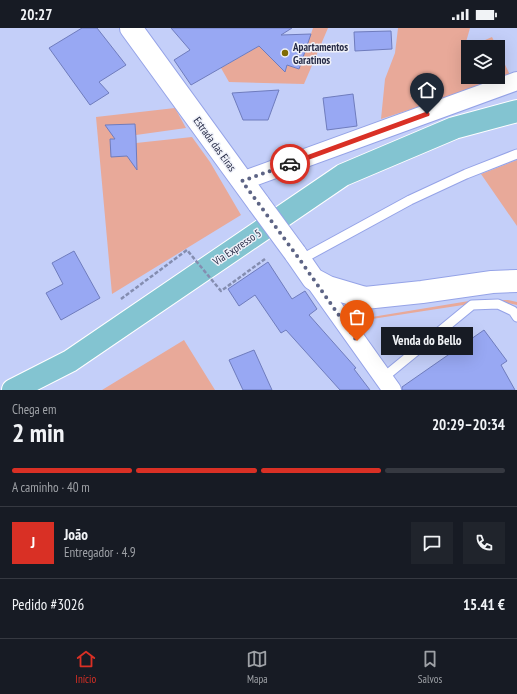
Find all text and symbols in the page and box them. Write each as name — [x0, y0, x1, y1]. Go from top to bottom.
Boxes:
text: 20:27 — [20, 5, 52, 24]
place label: Apartamentos Garatinos — [292, 40, 348, 67]
map controls — [461, 40, 505, 84]
button: layers — [461, 40, 505, 84]
marker: Apartamentos Garatinos — [280, 48, 290, 58]
pin — [410, 73, 444, 114]
icon: home — [416, 79, 438, 101]
street label: Estrada das Eiras — [191, 114, 240, 174]
courier — [270, 144, 310, 184]
icon: car — [279, 153, 301, 175]
street label: Via Expresso 5 — [209, 226, 264, 269]
pin — [340, 300, 374, 341]
icon: bag — [346, 306, 368, 328]
callout: Venda do Bello — [381, 327, 473, 355]
text: Venda do Bello — [392, 332, 462, 349]
text: Chega em — [12, 401, 56, 418]
text: 20:29–20:34 — [432, 415, 505, 434]
text: 2 min — [12, 416, 65, 449]
text: A caminho · 40 m — [12, 479, 90, 496]
button: chat — [411, 522, 453, 564]
button: phone — [463, 522, 505, 564]
text: João — [64, 525, 88, 544]
text: J — [31, 533, 35, 552]
text: Entregador · 4.9 — [64, 544, 136, 561]
text: Pedido #3026 — [12, 595, 84, 614]
text: 15.41 € — [463, 595, 505, 614]
tab: Início — [75, 648, 97, 686]
tab: Mapa — [246, 648, 268, 686]
tab: Salvos — [418, 648, 442, 686]

